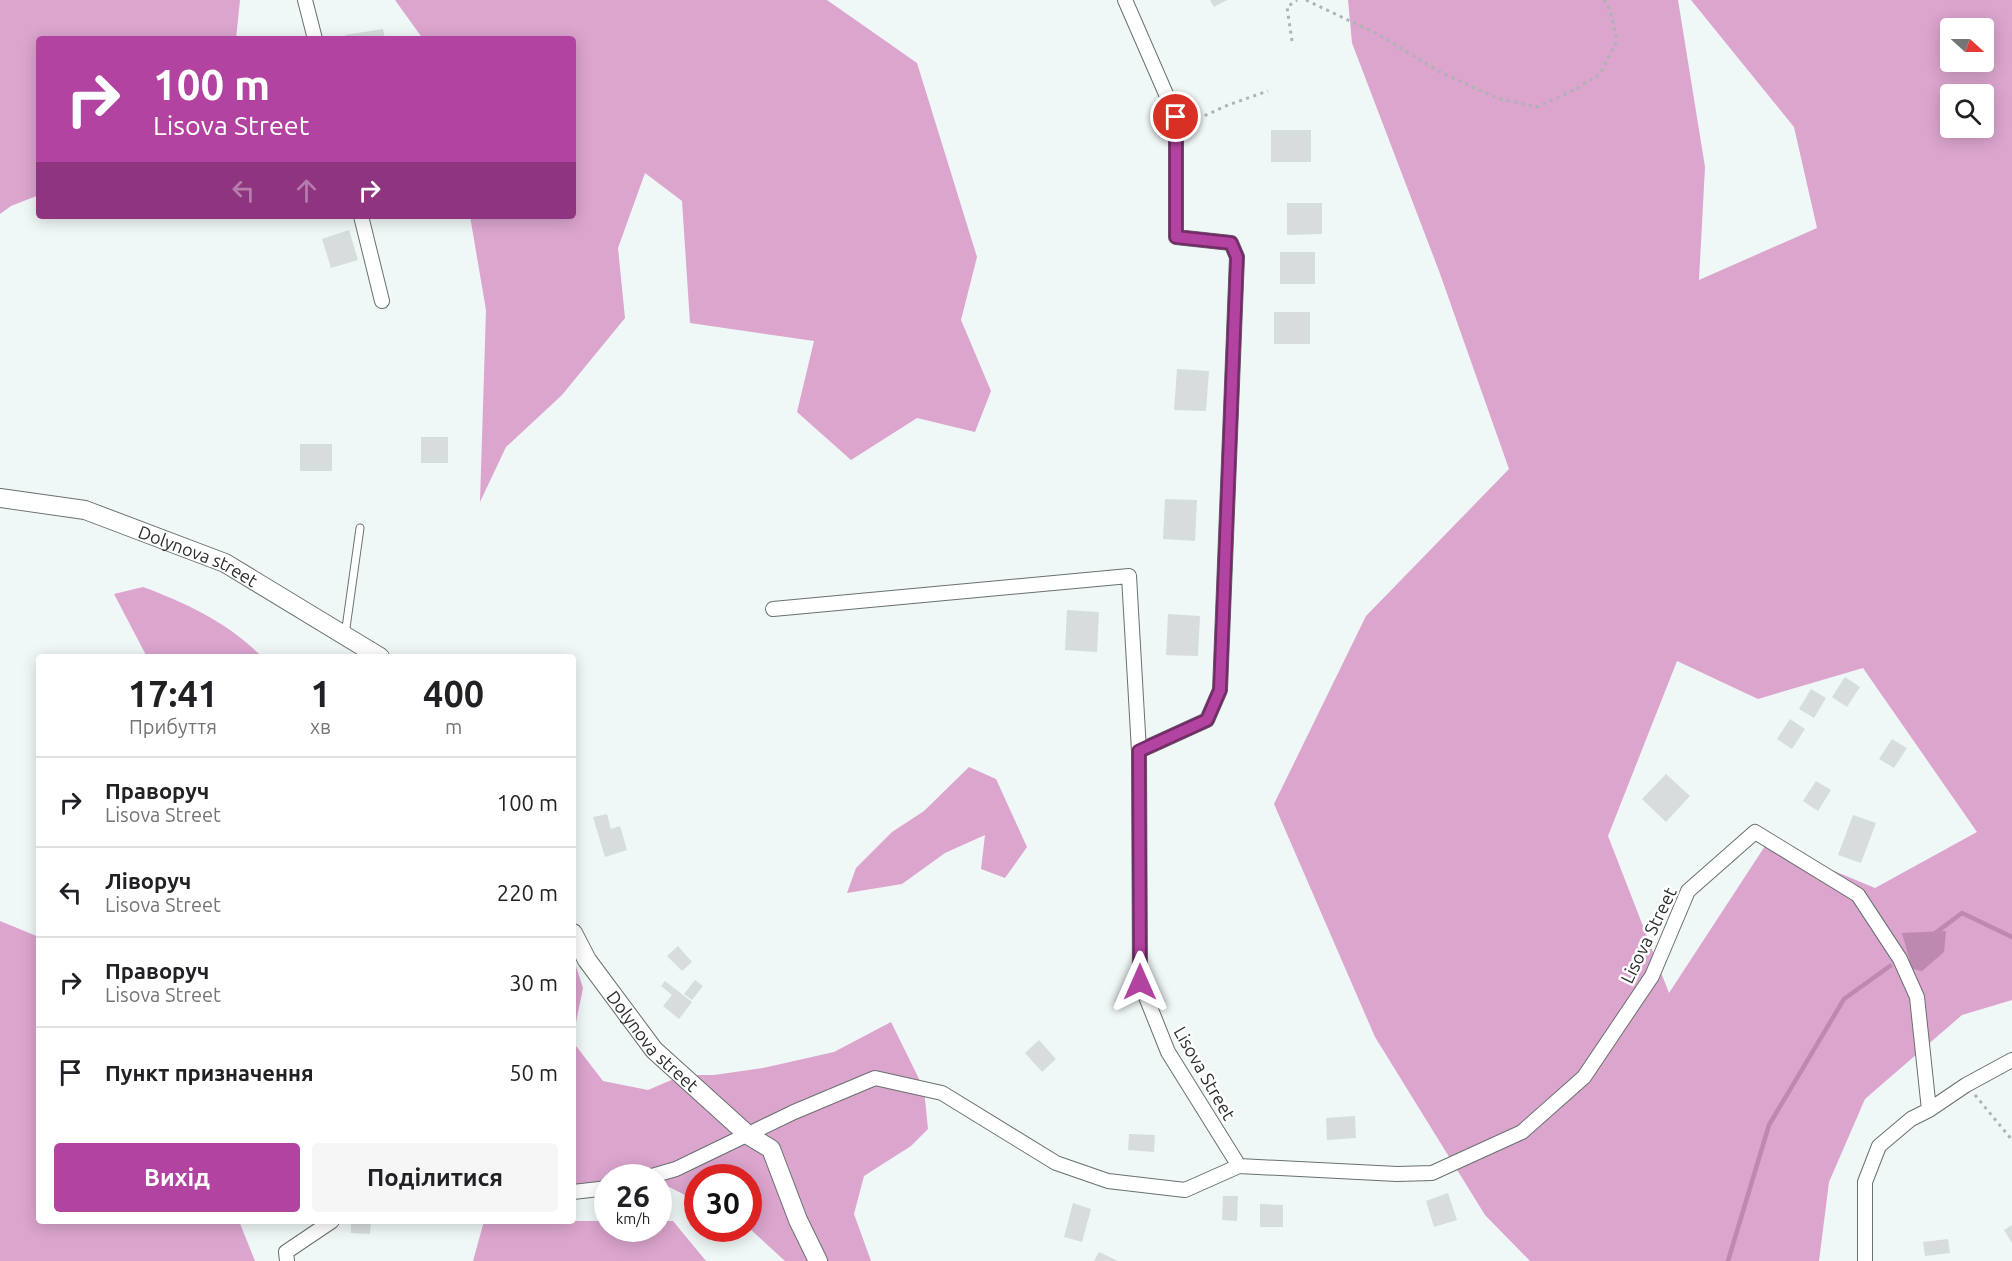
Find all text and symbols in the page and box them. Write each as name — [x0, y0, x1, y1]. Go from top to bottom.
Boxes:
north arrow — [1940, 18, 1994, 72]
map controls — [1940, 18, 1994, 138]
icon: right — [54, 60, 132, 138]
text: 100 m — [153, 61, 270, 108]
button: search — [1940, 84, 1994, 138]
pin — [1150, 91, 1201, 142]
icon: arrive — [1159, 100, 1192, 133]
text: Lisova Street — [153, 110, 309, 140]
icon: left — [227, 174, 260, 207]
icon: ahead — [290, 174, 323, 207]
icon: right — [353, 174, 386, 207]
street label: Dolynova street — [136, 521, 261, 591]
text: 17:41 — [128, 673, 218, 714]
text: 1 — [310, 673, 331, 714]
text: 400 — [423, 673, 484, 714]
text: Прибуття — [129, 715, 217, 738]
text: хв — [310, 715, 331, 738]
text: m — [445, 715, 462, 738]
text: Праворуч — [105, 778, 209, 803]
icon: right — [54, 786, 87, 819]
text: 100 m — [497, 790, 558, 815]
text: Lisova Street — [105, 803, 221, 826]
text: Ліворуч — [105, 868, 191, 893]
icon: left — [54, 876, 87, 909]
text: 220 m — [497, 880, 558, 905]
street label: Lisova Street — [1616, 884, 1680, 986]
text: Lisova Street — [105, 893, 221, 916]
position arrow — [1108, 950, 1172, 1014]
text: Праворуч — [105, 958, 209, 983]
icon: right — [54, 966, 87, 999]
text: 30 m — [509, 970, 558, 995]
text: Lisova Street — [105, 983, 221, 1006]
street label: Dolynova street — [603, 986, 703, 1095]
street label: Lisova Street — [1170, 1023, 1240, 1123]
icon: arrive — [54, 1056, 87, 1089]
text: Пункт призначення — [105, 1060, 314, 1085]
text: 50 m — [509, 1060, 558, 1085]
button: Вихід — [54, 1143, 300, 1212]
button: Поділитися — [312, 1143, 558, 1212]
speed limit sign: 30 — [684, 1164, 762, 1242]
text: 26 — [616, 1179, 650, 1213]
text: km/h — [616, 1210, 650, 1227]

